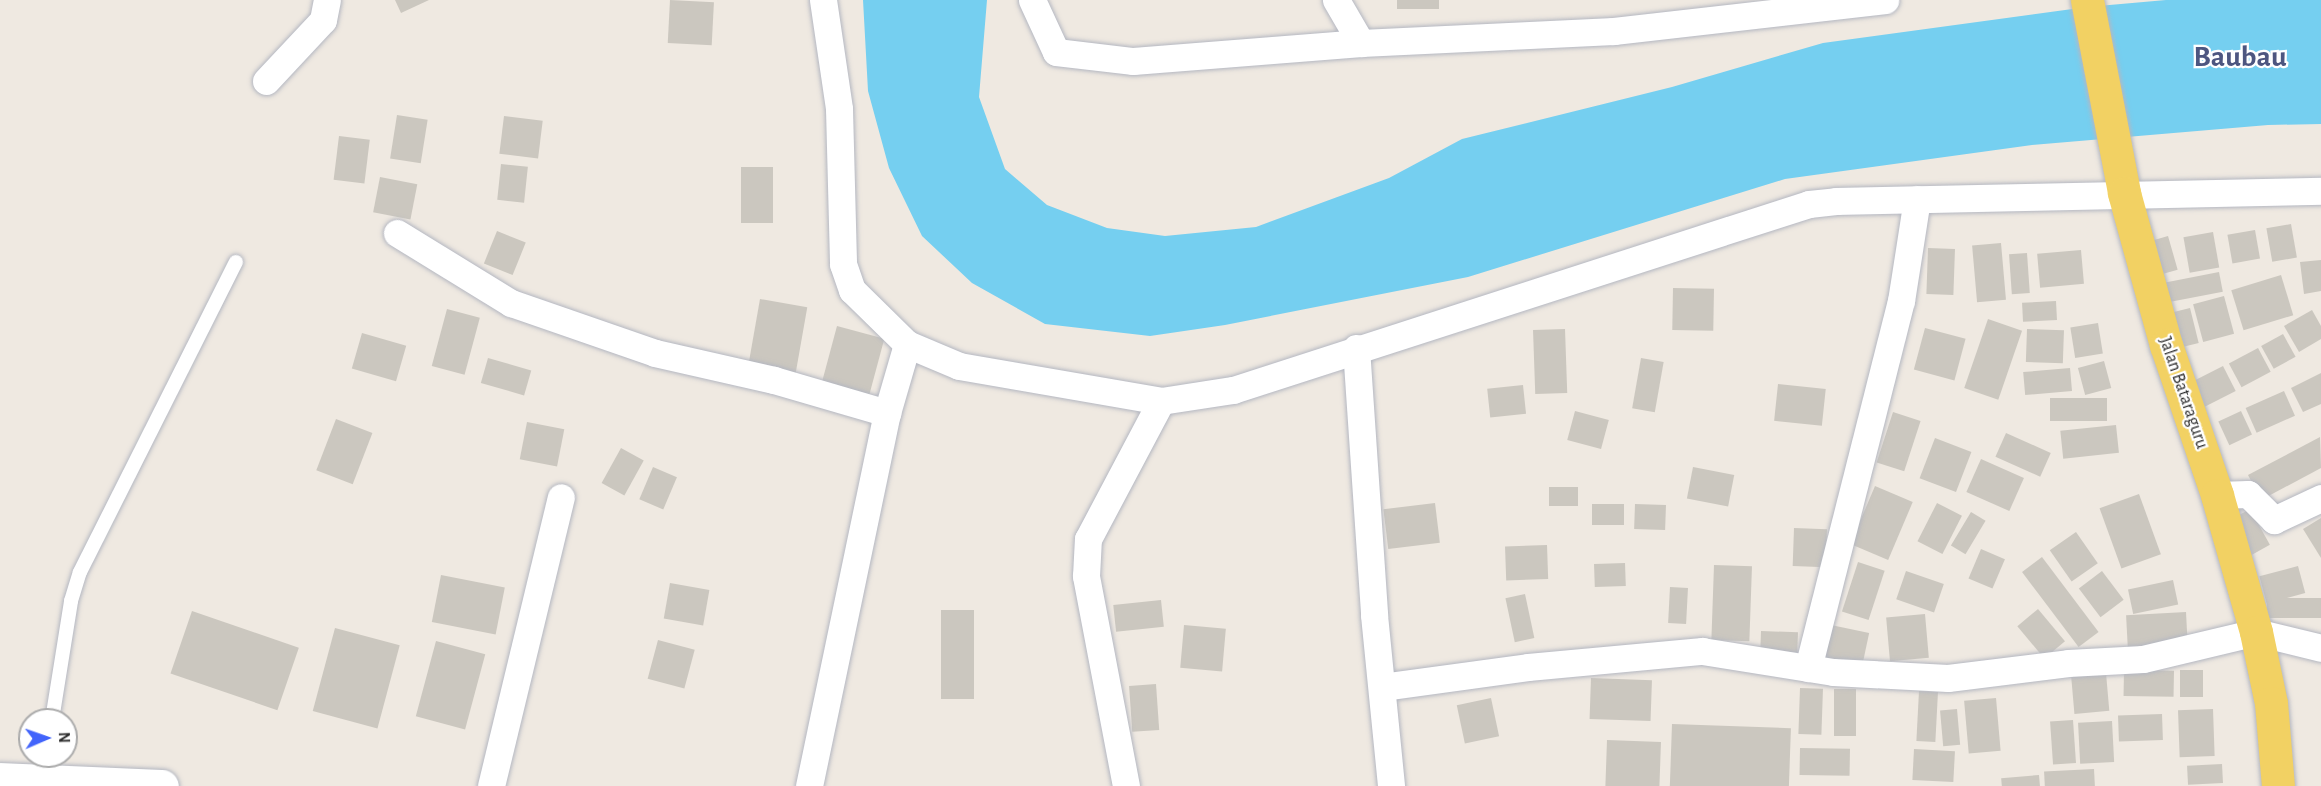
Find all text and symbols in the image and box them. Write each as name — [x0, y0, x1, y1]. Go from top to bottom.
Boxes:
district label: Baubau — [2193, 39, 2287, 75]
street label: Jalan Bataraguru — [2154, 334, 2212, 452]
north arrow — [18, 708, 78, 768]
text: N — [56, 732, 72, 743]

